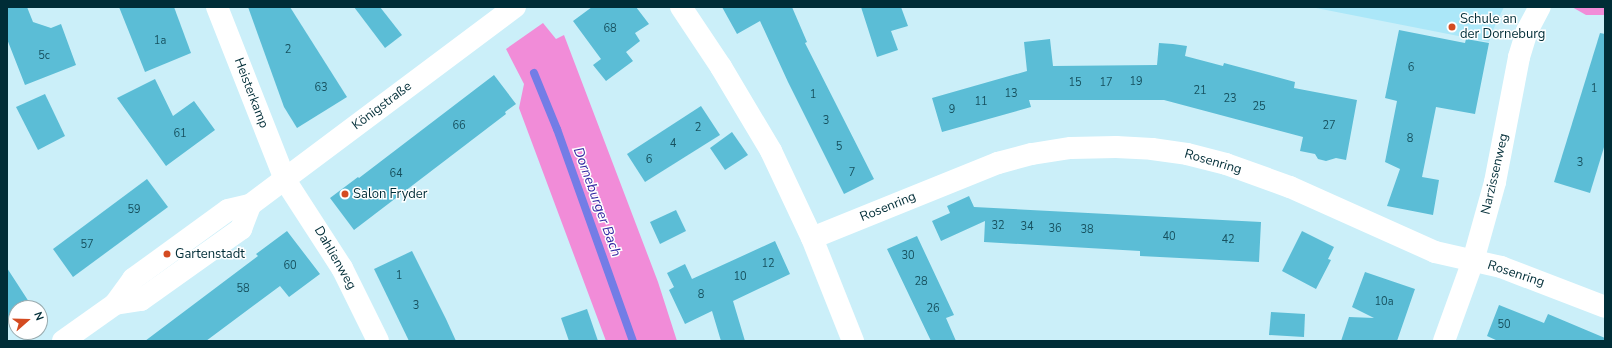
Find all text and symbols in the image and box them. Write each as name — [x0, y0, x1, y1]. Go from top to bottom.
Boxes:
place label: Schule an der Dorneburg — [1460, 12, 1545, 43]
house number: 68 — [603, 22, 617, 36]
marker: Schule an der Dorneburg — [1447, 22, 1457, 32]
house number: 1a — [154, 34, 166, 48]
house number: 2 — [285, 43, 291, 57]
house number: 5c — [38, 49, 50, 63]
street label: Heisterkamp — [230, 56, 272, 130]
house number: 6 — [1408, 61, 1414, 75]
house number: 19 — [1129, 75, 1143, 89]
house number: 15 — [1068, 76, 1082, 90]
house number: 17 — [1099, 76, 1113, 90]
street label: Königstraße — [349, 79, 415, 133]
house number: 63 — [314, 81, 328, 95]
house number: 1 — [1591, 82, 1597, 96]
house number: 21 — [1193, 84, 1207, 98]
house number: 13 — [1004, 87, 1018, 101]
house number: 1 — [810, 88, 816, 102]
house number: 23 — [1223, 92, 1237, 106]
house number: 11 — [974, 95, 988, 109]
house number: 25 — [1252, 100, 1266, 114]
house number: 9 — [949, 103, 955, 117]
house number: 3 — [823, 114, 829, 128]
house number: 66 — [452, 119, 466, 133]
house number: 27 — [1322, 119, 1336, 133]
house number: 2 — [695, 121, 701, 135]
house number: 61 — [173, 127, 187, 141]
house number: 8 — [1407, 132, 1413, 146]
street label: Narzissenweg — [1478, 132, 1512, 216]
house number: 4 — [670, 137, 676, 151]
house number: 5 — [836, 140, 842, 154]
water label: Dorneburger Bach — [569, 145, 625, 259]
street label: Rosenring — [1182, 146, 1244, 178]
house number: 6 — [646, 153, 652, 167]
house number: 3 — [1577, 156, 1583, 170]
house number: 7 — [849, 166, 855, 180]
house number: 64 — [389, 167, 403, 181]
place label: Salon Fryder — [353, 186, 427, 202]
marker: Salon Fryder — [340, 189, 350, 199]
street label: Rosenring — [858, 189, 918, 225]
house number: 59 — [127, 203, 141, 217]
house number: 32 — [991, 219, 1005, 233]
house number: 34 — [1020, 220, 1034, 234]
house number: 36 — [1048, 222, 1062, 236]
house number: 38 — [1080, 223, 1094, 237]
street label: Dahlienweg — [311, 224, 359, 292]
house number: 40 — [1162, 230, 1176, 244]
house number: 42 — [1221, 233, 1235, 247]
house number: 57 — [80, 238, 94, 252]
place label: Gartenstadt — [175, 246, 245, 262]
marker: Gartenstadt — [162, 249, 172, 259]
house number: 30 — [901, 249, 915, 263]
house number: 12 — [761, 257, 775, 271]
street label: Rosenring — [1486, 257, 1546, 291]
house number: 60 — [283, 259, 297, 273]
house number: 1 — [396, 269, 402, 283]
house number: 10 — [733, 270, 747, 284]
house number: 28 — [914, 275, 928, 289]
house number: 58 — [236, 282, 250, 296]
house number: 8 — [698, 288, 704, 302]
house number: 10a — [1374, 295, 1394, 309]
house number: 3 — [413, 299, 419, 313]
north arrow — [8, 300, 48, 340]
house number: 26 — [926, 302, 940, 316]
text: N — [30, 310, 47, 322]
house number: 50 — [1497, 318, 1511, 332]

